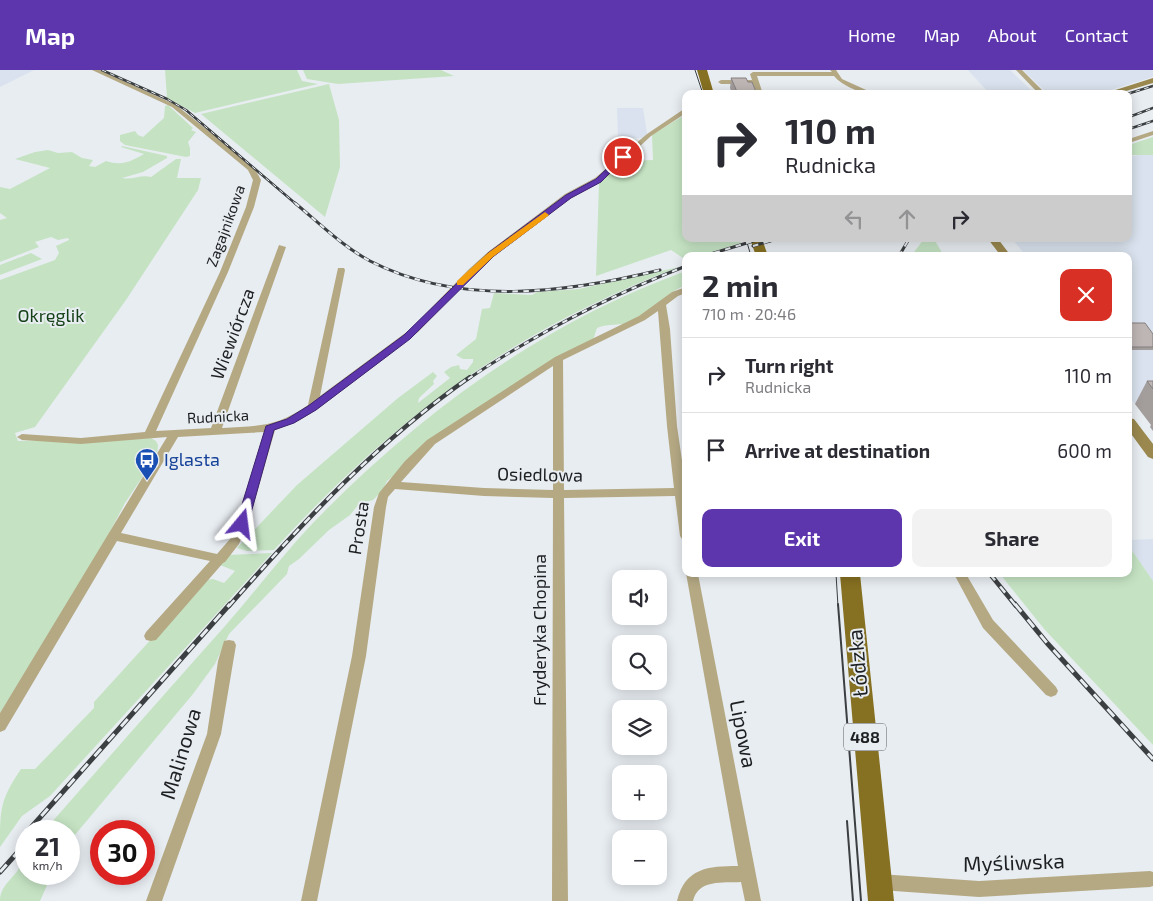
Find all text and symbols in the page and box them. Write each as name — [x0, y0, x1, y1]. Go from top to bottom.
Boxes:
text: Map — [25, 21, 75, 50]
text: Home — [848, 24, 896, 46]
text: Map — [924, 24, 960, 46]
text: About — [988, 24, 1037, 46]
text: Contact — [1065, 24, 1128, 46]
text: 110 m — [785, 109, 876, 151]
icon: right — [702, 110, 767, 175]
pin — [602, 136, 644, 178]
icon: arrive — [609, 143, 637, 171]
text: Rudnicka — [785, 151, 876, 177]
street label: Zagajnikowa — [202, 182, 249, 269]
icon: left — [840, 205, 868, 233]
icon: ahead — [893, 205, 921, 233]
icon: right — [946, 205, 974, 233]
text: 2 min — [702, 267, 779, 303]
button: close — [1060, 269, 1112, 321]
street label: Wiewiórcza — [205, 285, 259, 382]
park label: Okręglik — [18, 304, 84, 326]
text: 710 m · 20:46 — [702, 304, 796, 323]
text: Turn right — [745, 354, 833, 377]
icon: right — [702, 361, 730, 389]
text: 110 m — [1065, 364, 1112, 387]
text: Rudnicka — [745, 377, 811, 396]
street label: Rudnicka — [186, 405, 249, 427]
icon: arrive — [702, 436, 730, 464]
text: Arrive at destination — [745, 439, 930, 462]
text: 600 m — [1057, 439, 1112, 462]
bus stop icon: Iglasta — [134, 447, 160, 481]
place label: Iglasta — [164, 448, 220, 470]
street label: Osiedlowa — [497, 462, 583, 486]
position arrow — [215, 497, 267, 549]
street label: Prosta — [343, 500, 373, 556]
button: Exit — [702, 509, 902, 567]
button: Share — [912, 509, 1112, 567]
street label: Fryderyka Chopina — [528, 554, 550, 706]
map controls — [612, 570, 667, 885]
button: sound — [612, 570, 667, 625]
street label: Łódzka — [841, 628, 872, 698]
button: search — [612, 635, 667, 690]
street label: Lipowa — [726, 698, 763, 770]
button: layers — [612, 700, 667, 755]
street label: Malinowa — [154, 705, 205, 802]
road number: 488 — [844, 724, 886, 750]
button: + — [612, 765, 667, 820]
speed limit sign: 30 — [90, 820, 155, 885]
button: − — [612, 830, 667, 885]
text: 21 — [35, 831, 60, 861]
street label: Myśliwska — [963, 847, 1065, 876]
text: km/h — [33, 858, 62, 872]

